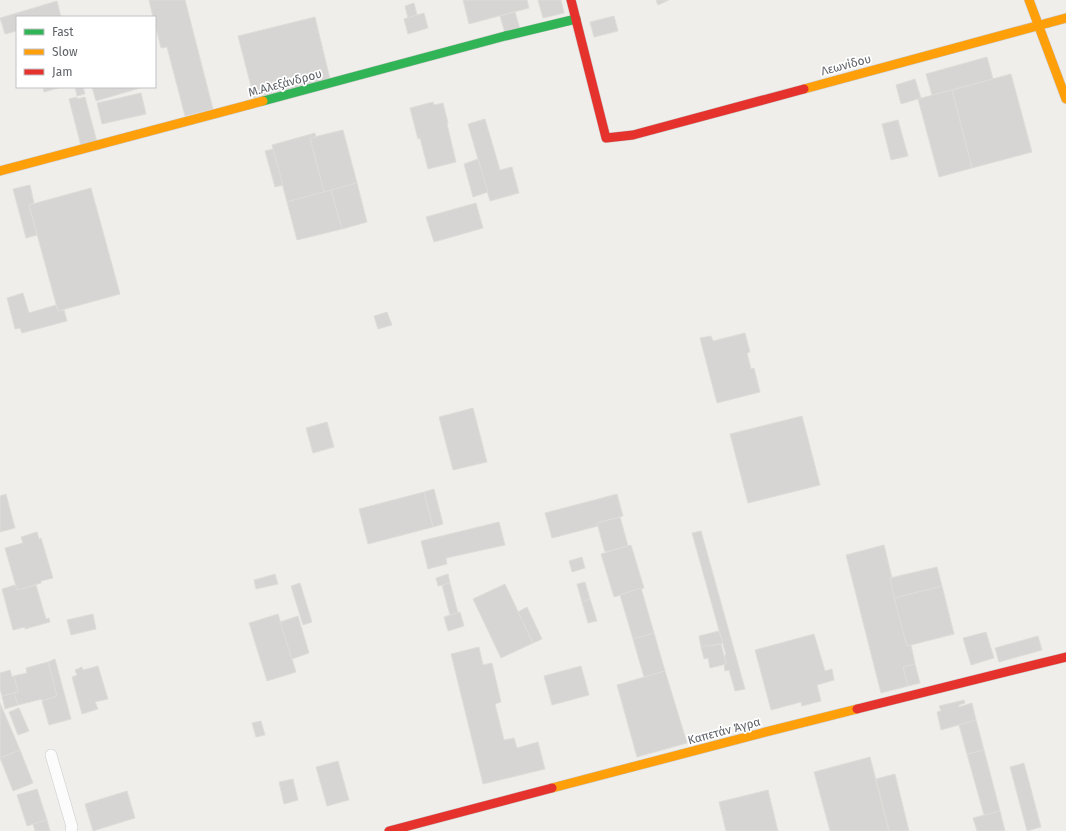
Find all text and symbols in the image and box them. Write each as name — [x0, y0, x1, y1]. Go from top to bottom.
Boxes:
legend — [16, 16, 156, 88]
text: Fast — [52, 25, 74, 39]
text: Slow — [52, 45, 78, 59]
street label: Λεωνίδου — [819, 52, 873, 78]
text: Jam — [52, 65, 72, 79]
street label: Μ.Αλεξάνδρου — [247, 66, 324, 100]
street label: Καπετάν Άγρα — [686, 715, 762, 747]

